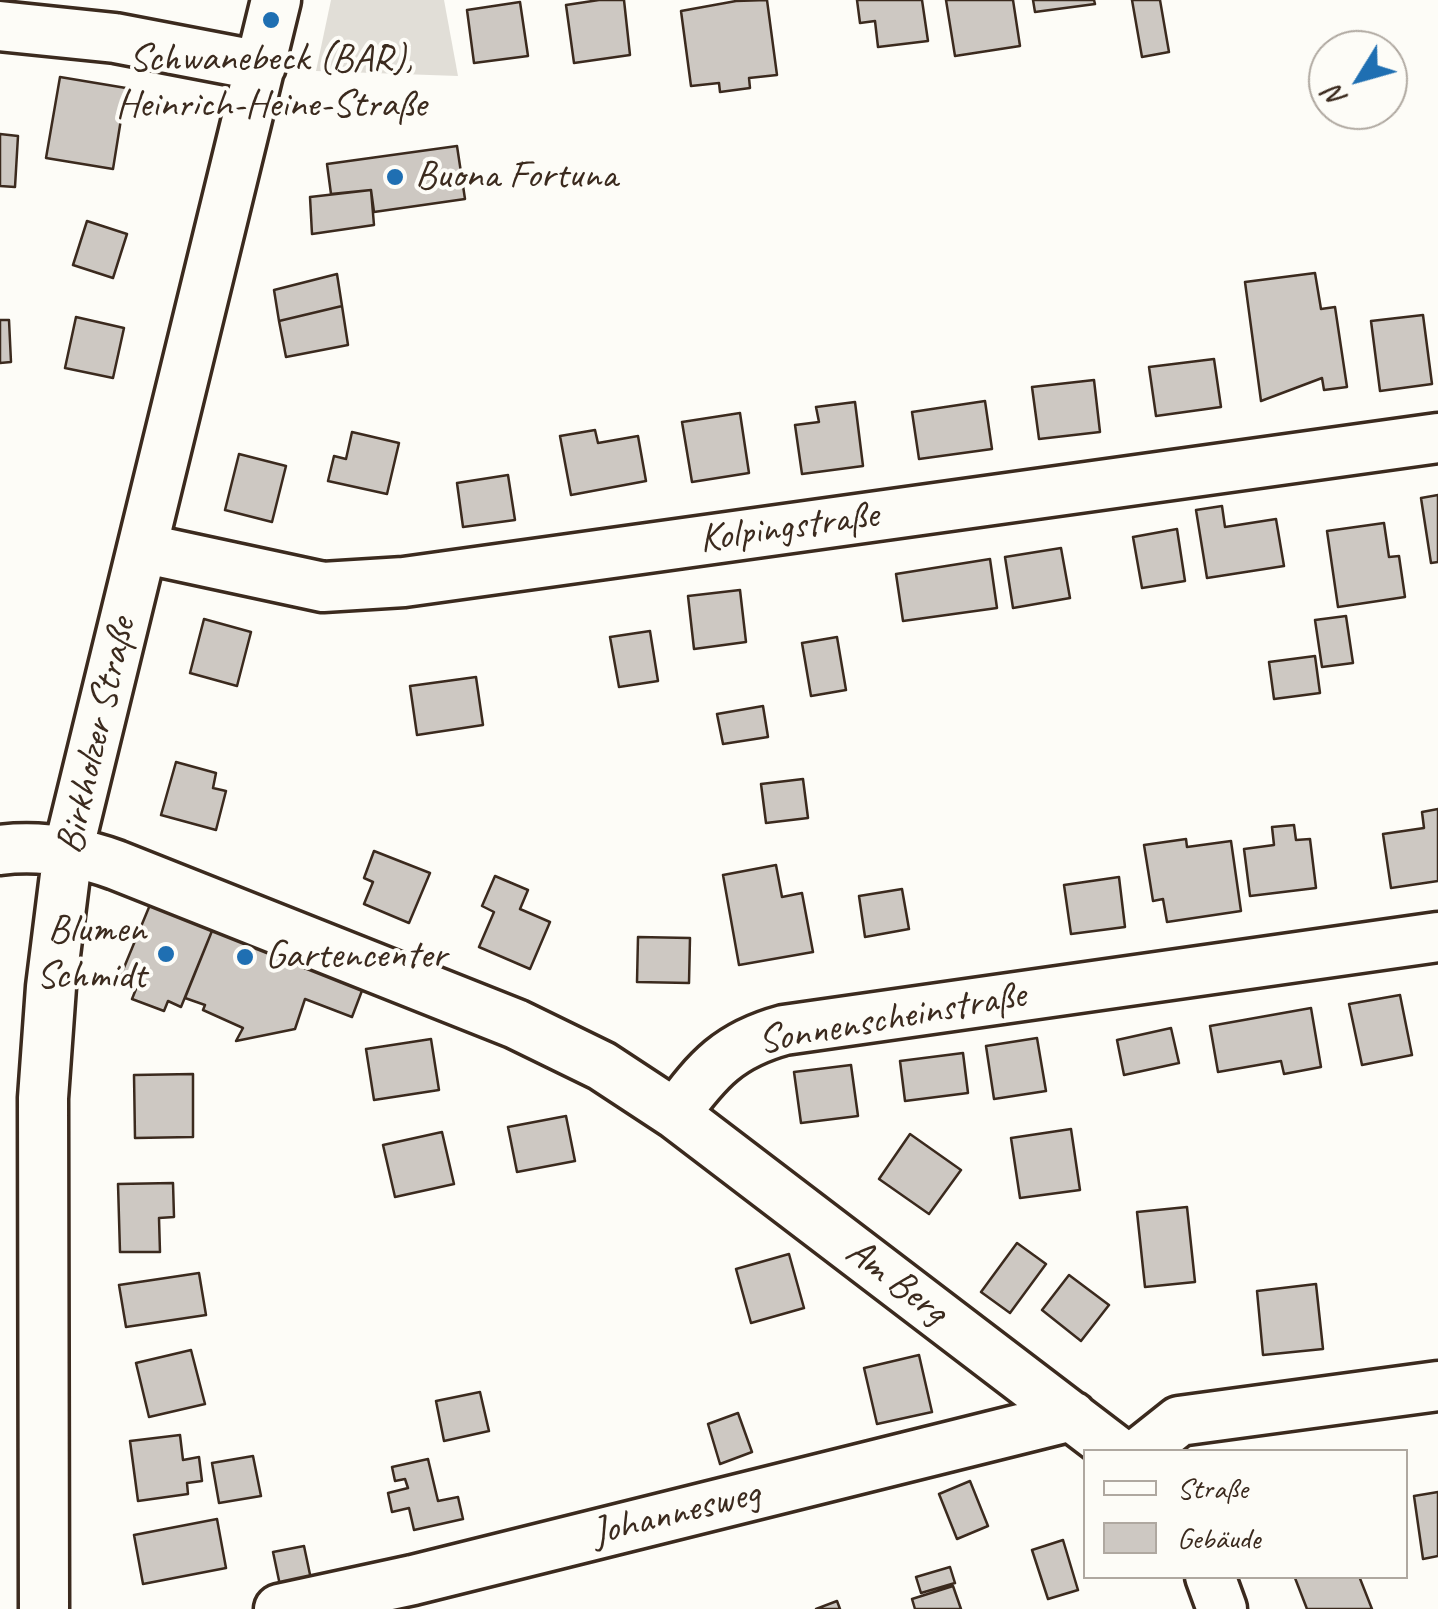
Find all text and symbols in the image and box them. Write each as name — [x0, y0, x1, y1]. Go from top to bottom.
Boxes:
marker: Schwanebeck (BAR), Heinrich-Heine-Straße — [260, 9, 282, 31]
north arrow — [1308, 30, 1408, 130]
place label: Schwanebeck (BAR), Heinrich-Heine-Straße — [116, 36, 426, 130]
text: N — [1316, 80, 1354, 115]
place label: Buona Fortuna — [415, 153, 617, 201]
marker: Buona Fortuna — [384, 166, 406, 188]
street label: Kolpingstraße — [696, 492, 882, 564]
street label: Birkholzer Straße — [47, 613, 147, 859]
place label: Blumen Schmidt — [36, 907, 146, 1001]
place label: Gartencenter — [265, 933, 446, 981]
marker: Blumen Schmidt — [155, 943, 177, 965]
marker: Gartencenter — [234, 946, 256, 968]
street label: Sonnenscheinstraße — [755, 972, 1029, 1066]
street label: Am Berg — [836, 1228, 956, 1336]
legend — [1083, 1449, 1408, 1579]
text: Straße — [1177, 1469, 1248, 1507]
street label: Johannesweg — [587, 1470, 765, 1558]
text: Gebäude — [1177, 1519, 1260, 1557]

